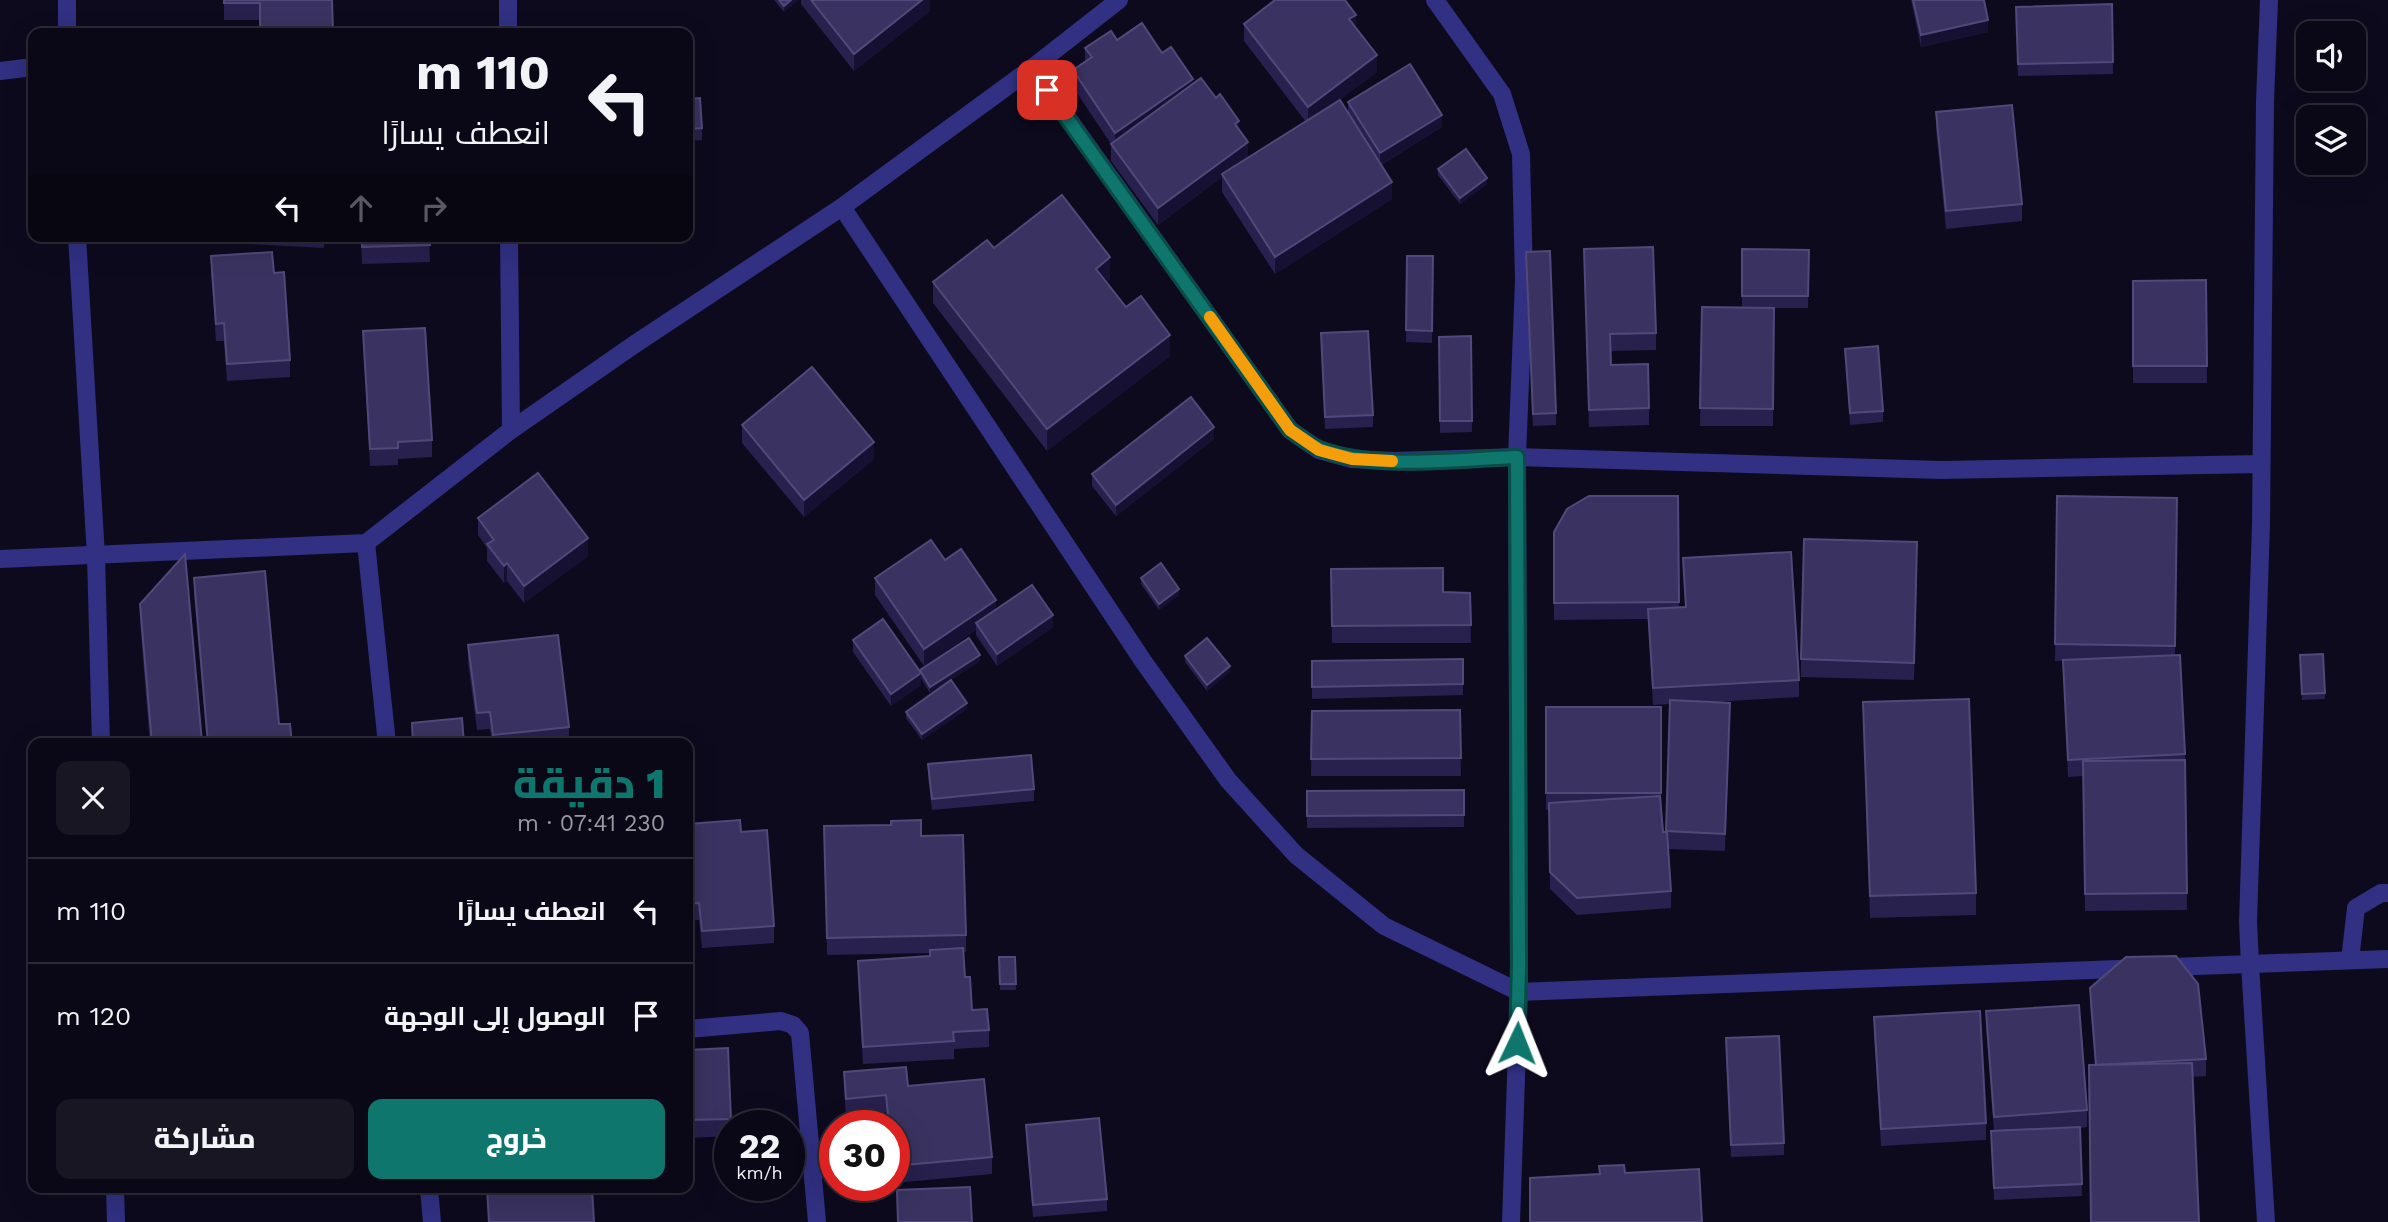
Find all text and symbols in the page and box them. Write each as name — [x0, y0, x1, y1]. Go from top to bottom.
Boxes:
map controls — [2296, 21, 2366, 175]
button: sound — [2296, 21, 2366, 91]
text: 110 m — [416, 43, 550, 101]
icon: left — [574, 56, 665, 147]
pin — [1017, 60, 1077, 120]
icon: arrive — [1028, 71, 1066, 109]
button: layers — [2296, 105, 2366, 175]
text: انعطف يسارًا — [381, 114, 550, 152]
icon: left — [269, 189, 307, 227]
icon: ahead — [342, 189, 380, 227]
icon: right — [415, 189, 453, 227]
text: 1 دقيقة — [513, 759, 665, 808]
button: close — [56, 761, 130, 835]
text: 230 m · 07:41 — [517, 810, 665, 837]
icon: left — [627, 892, 665, 930]
text: 110 m — [56, 896, 126, 926]
text: انعطف يسارًا — [457, 896, 606, 926]
icon: arrive — [627, 997, 665, 1035]
text: 120 m — [56, 1001, 131, 1031]
text: الوصول إلى الوجهة — [384, 1001, 606, 1031]
position arrow — [1480, 1006, 1554, 1080]
button: مشاركة — [56, 1099, 354, 1179]
button: خروج — [368, 1099, 665, 1179]
speed limit sign: 30 — [819, 1110, 910, 1201]
text: 22 — [739, 1125, 780, 1167]
text: km/h — [736, 1162, 783, 1183]

